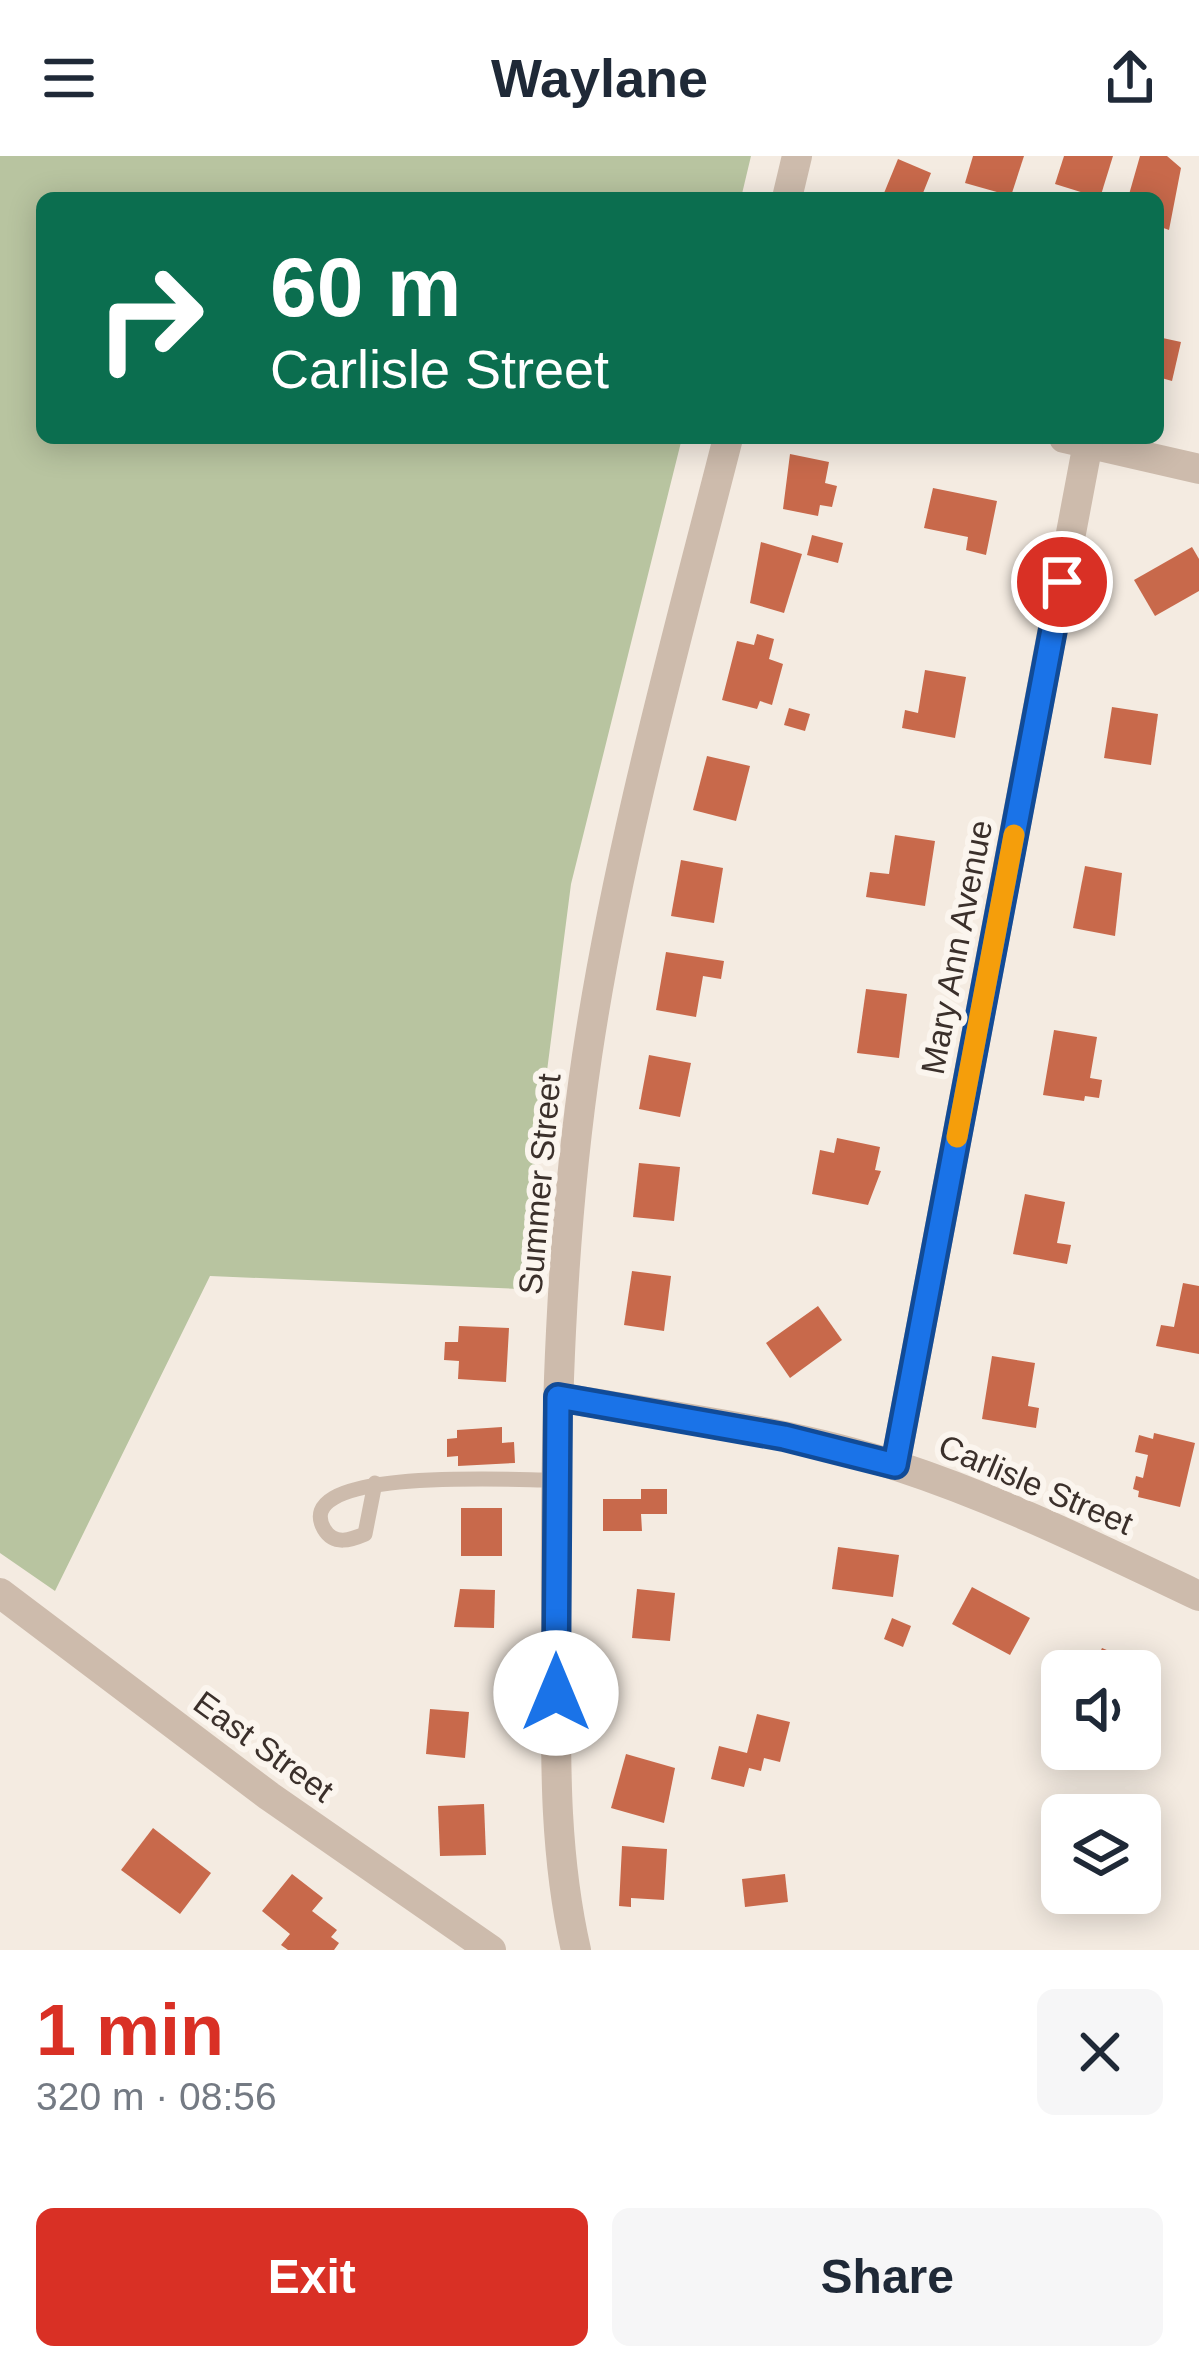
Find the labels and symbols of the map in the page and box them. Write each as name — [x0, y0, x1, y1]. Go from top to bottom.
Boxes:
pin — [1011, 531, 1113, 633]
street label: Mary Ann Avenue — [914, 817, 999, 1077]
street label: Summer Street — [511, 1072, 568, 1296]
street label: Carlisle Street — [933, 1427, 1138, 1542]
position arrow — [493, 1630, 619, 1756]
street label: East Street — [187, 1683, 341, 1809]

